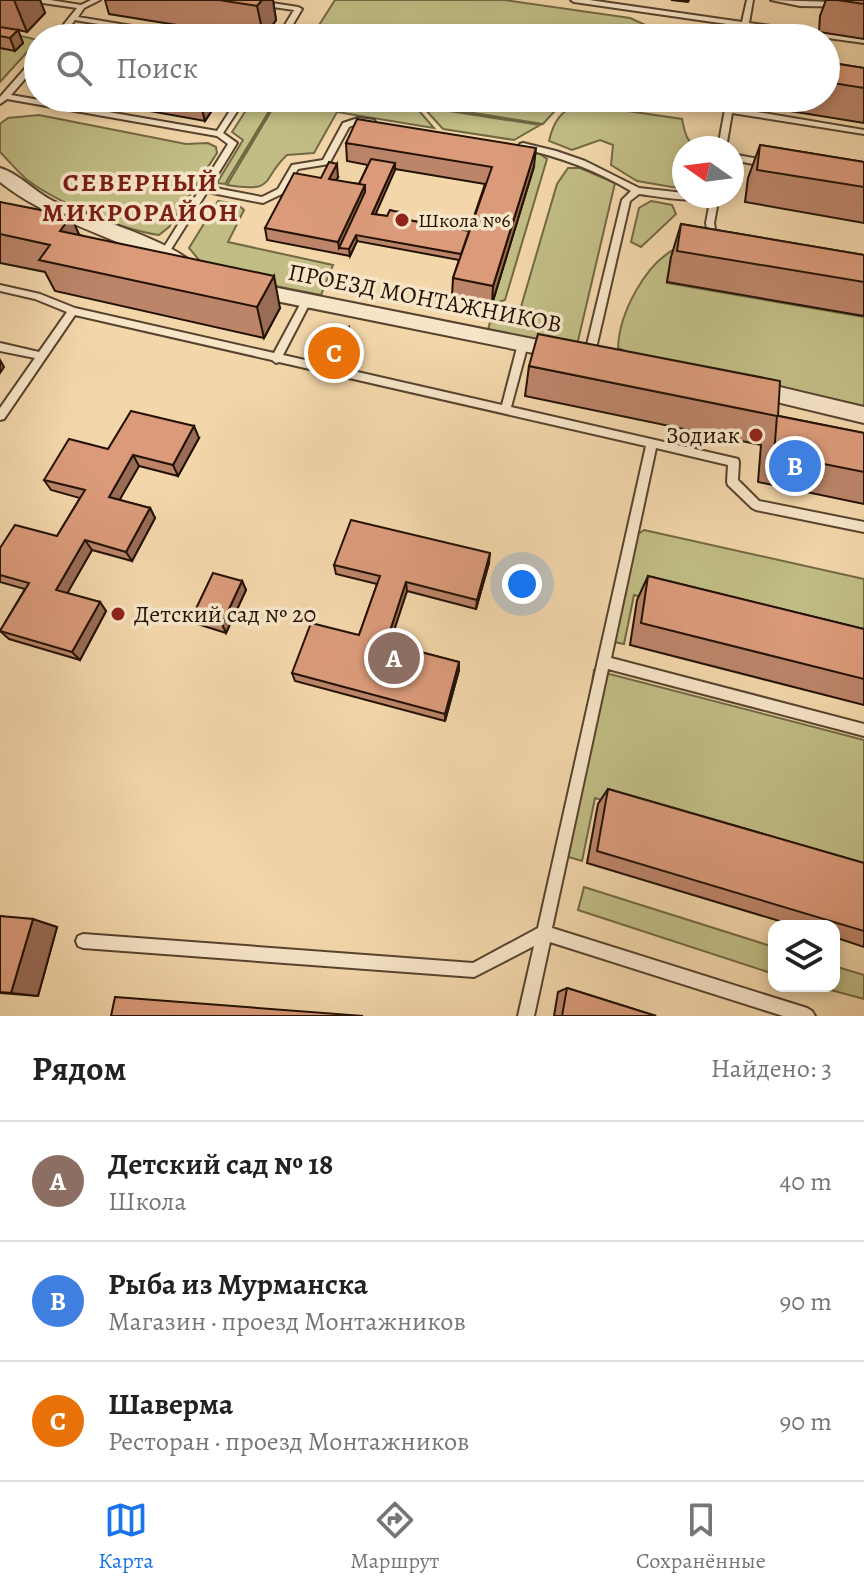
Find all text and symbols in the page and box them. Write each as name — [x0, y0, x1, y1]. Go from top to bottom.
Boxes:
search box — [24, 24, 840, 112]
icon: search — [52, 46, 96, 90]
text: Поиск — [116, 48, 198, 88]
north arrow — [672, 136, 744, 208]
district label: СЕВЕРНЫЙ МИКРОРАЙОН — [42, 165, 240, 230]
place label: Школа №6 — [418, 207, 511, 234]
marker: Школа №6 — [393, 211, 411, 229]
street label: ПРОЕЗД МОНТАЖНИКОВ — [285, 256, 565, 340]
pin: C — [308, 323, 360, 383]
place label: Зодиак — [666, 419, 740, 451]
marker: Зодиак — [747, 426, 765, 444]
pin: B — [769, 436, 821, 496]
your location — [502, 564, 542, 604]
place label: Детский сад № 20 — [134, 598, 316, 630]
marker: Детский сад № 20 — [109, 605, 127, 623]
pin: A — [368, 628, 420, 688]
map controls — [768, 920, 840, 992]
button: layers — [768, 920, 840, 992]
text: Рядом — [32, 1045, 126, 1092]
text: Найдено: 3 — [711, 1051, 832, 1086]
text: Детский сад № 18 — [108, 1144, 333, 1184]
text: A — [50, 1164, 66, 1199]
text: 40 m — [780, 1164, 832, 1199]
text: Школа — [108, 1184, 186, 1219]
text: Рыба из Мурманска — [108, 1264, 368, 1304]
text: B — [50, 1284, 66, 1319]
text: 90 m — [780, 1284, 832, 1319]
text: Магазин · проезд Монтажников — [108, 1304, 466, 1339]
text: Шаверма — [108, 1384, 233, 1424]
text: C — [50, 1404, 66, 1439]
text: 90 m — [780, 1404, 832, 1439]
text: Ресторан · проезд Монтажников — [108, 1424, 469, 1459]
tab: Карта — [98, 1498, 154, 1576]
tab: Маршрут — [350, 1498, 439, 1576]
tab: Сохранённые — [636, 1498, 766, 1576]

